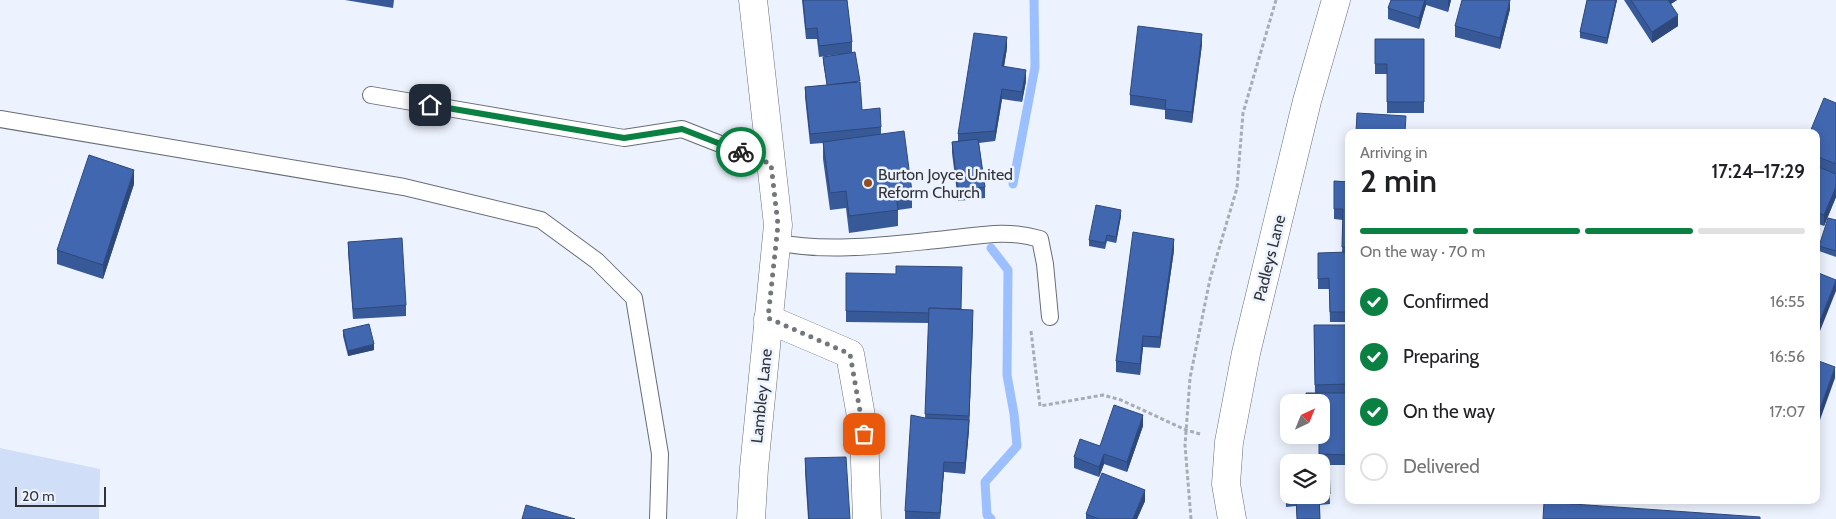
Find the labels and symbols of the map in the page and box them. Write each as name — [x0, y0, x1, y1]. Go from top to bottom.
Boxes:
pin — [409, 84, 451, 126]
courier — [716, 127, 766, 177]
place label: Burton Joyce United Reform Church — [878, 165, 1013, 202]
marker: Burton Joyce United Reform Church — [862, 177, 874, 189]
street label: Padleys Lane — [1250, 213, 1289, 303]
street label: Lambley Lane — [747, 348, 776, 444]
north arrow — [1280, 394, 1330, 444]
pin — [843, 413, 885, 455]
scale bar — [15, 484, 106, 507]

